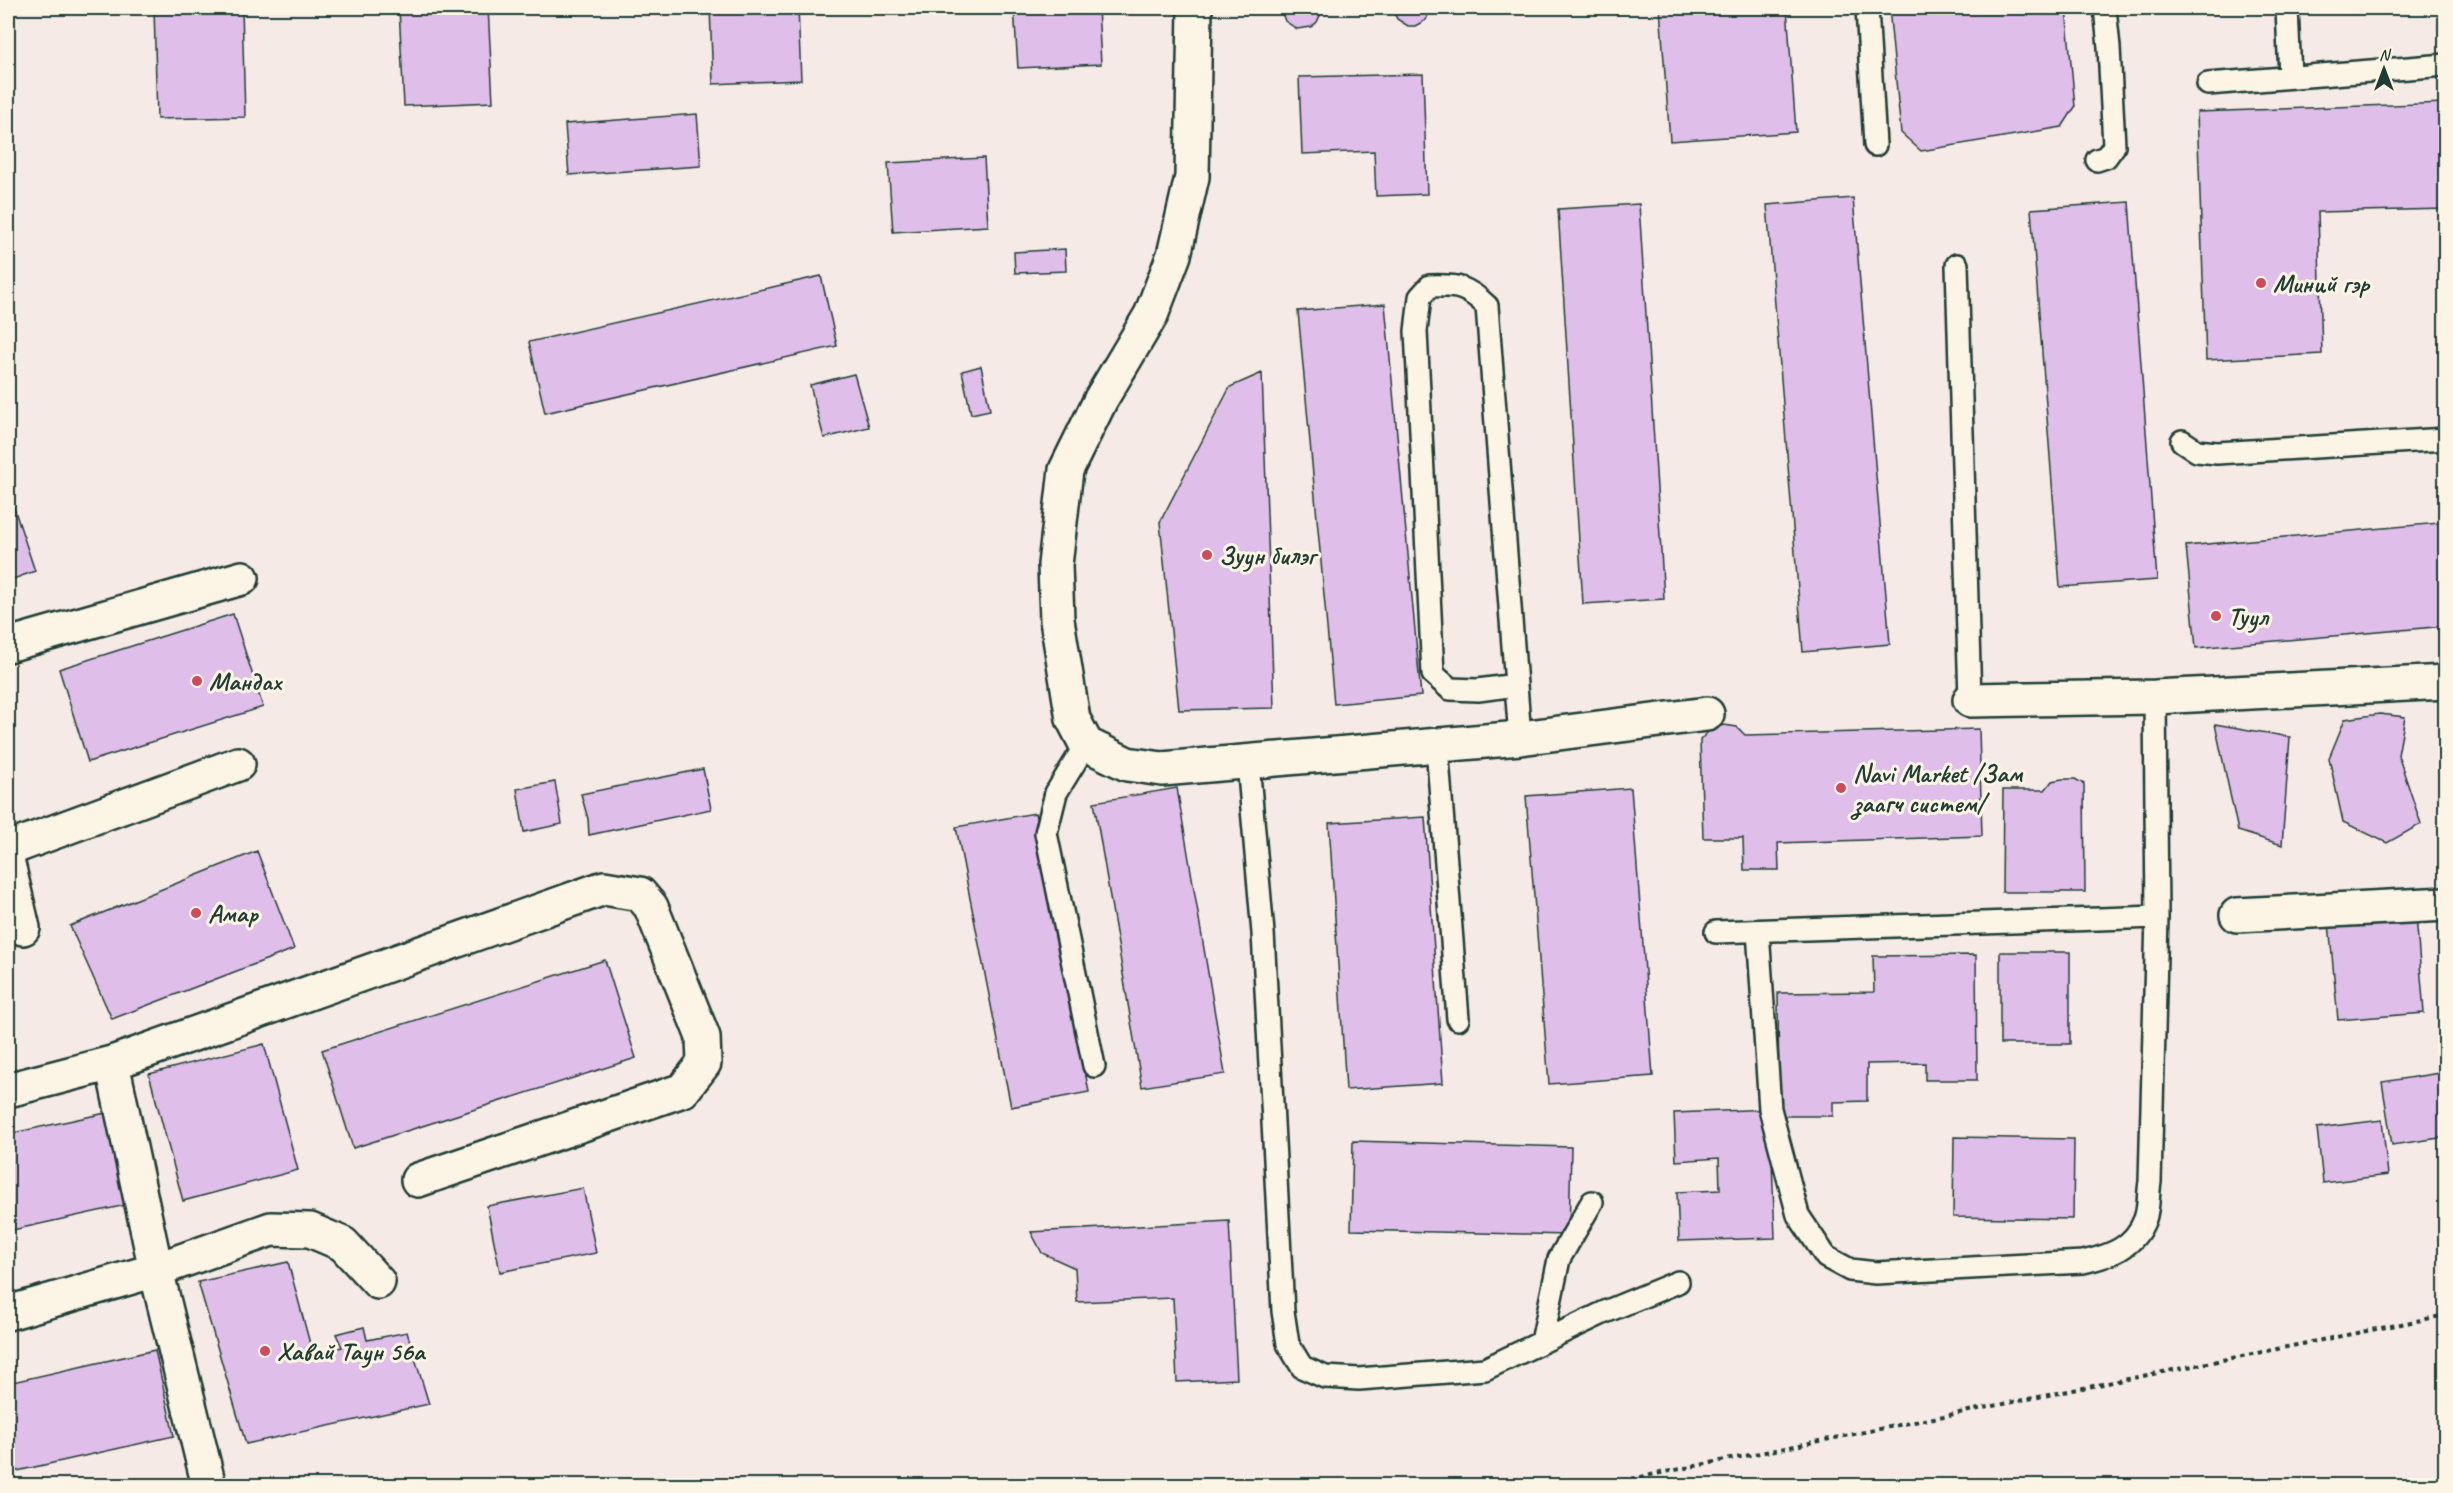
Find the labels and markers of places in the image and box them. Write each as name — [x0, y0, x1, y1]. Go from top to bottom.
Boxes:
place label: Миний гэр — [2273, 267, 2371, 300]
marker: Миний гэр — [2254, 276, 2268, 290]
place label: Зуун билэг — [1219, 539, 1319, 572]
marker: Зуун билэг — [1200, 548, 1214, 562]
place label: Туул — [2228, 600, 2270, 633]
marker: Туул — [2209, 609, 2223, 623]
place label: Мандах — [209, 665, 284, 698]
marker: Мандах — [190, 674, 204, 688]
place label: Navi Market /Зам заагч систем/ — [1850, 757, 2024, 820]
marker: Navi Market /Зам заагч систем/ — [1834, 781, 1848, 795]
place label: Амар — [208, 897, 260, 930]
marker: Амар — [189, 906, 203, 920]
place label: Хавай Таун 56а — [277, 1335, 427, 1368]
marker: Хавай Таун 56а — [258, 1344, 272, 1358]

